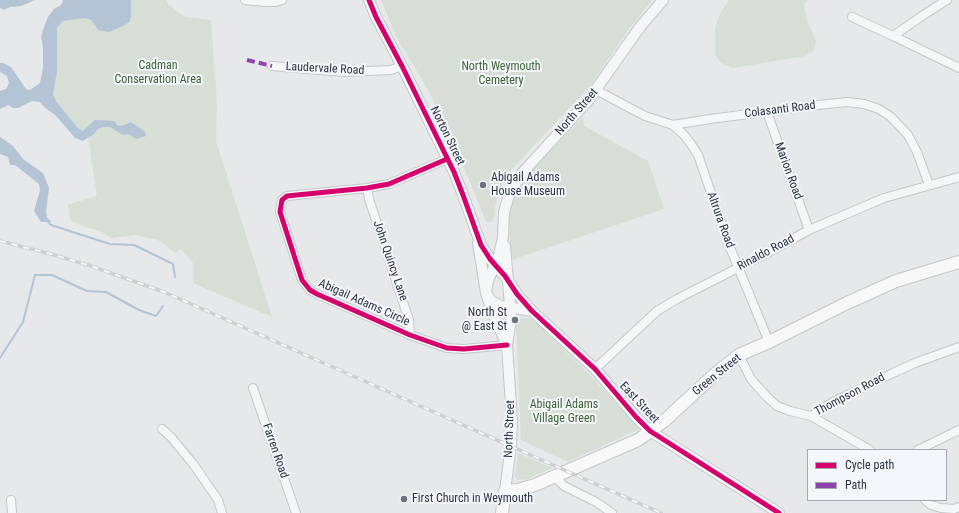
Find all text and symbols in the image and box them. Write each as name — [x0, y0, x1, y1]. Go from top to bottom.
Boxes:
park label: Cadman Conservation Area — [114, 59, 202, 87]
street label: Laudervale Road — [285, 60, 365, 78]
park label: North Weymouth Cemetery — [461, 60, 541, 88]
street label: North Street — [553, 86, 601, 138]
street label: Colasanti Road — [744, 98, 816, 122]
street label: Norton Street — [427, 104, 467, 168]
street label: Marion Road — [771, 140, 805, 202]
place label: Abigail Adams House Museum — [491, 171, 565, 199]
marker: Abigail Adams House Museum — [478, 180, 488, 190]
street label: Altrura Road — [703, 190, 737, 250]
street label: John Quincy Lane — [370, 219, 410, 303]
street label: Rinaldo Road — [735, 232, 797, 274]
street label: Abigail Adams Circle — [316, 276, 412, 330]
place label: North St @ East St — [462, 306, 507, 334]
marker: North St @ East St — [510, 315, 520, 325]
street label: Green Street — [690, 351, 744, 399]
street label: Thompson Road — [813, 371, 887, 419]
street label: East Street — [616, 379, 662, 427]
park label: Abigail Adams Village Green — [530, 398, 598, 426]
street label: North Street — [502, 400, 518, 458]
street label: Farren Road — [259, 422, 291, 480]
legend — [807, 449, 947, 501]
text: Cycle path — [845, 458, 894, 472]
text: Path — [845, 478, 867, 492]
place label: First Church in Weymouth — [412, 492, 533, 506]
marker: First Church in Weymouth — [399, 494, 409, 504]

